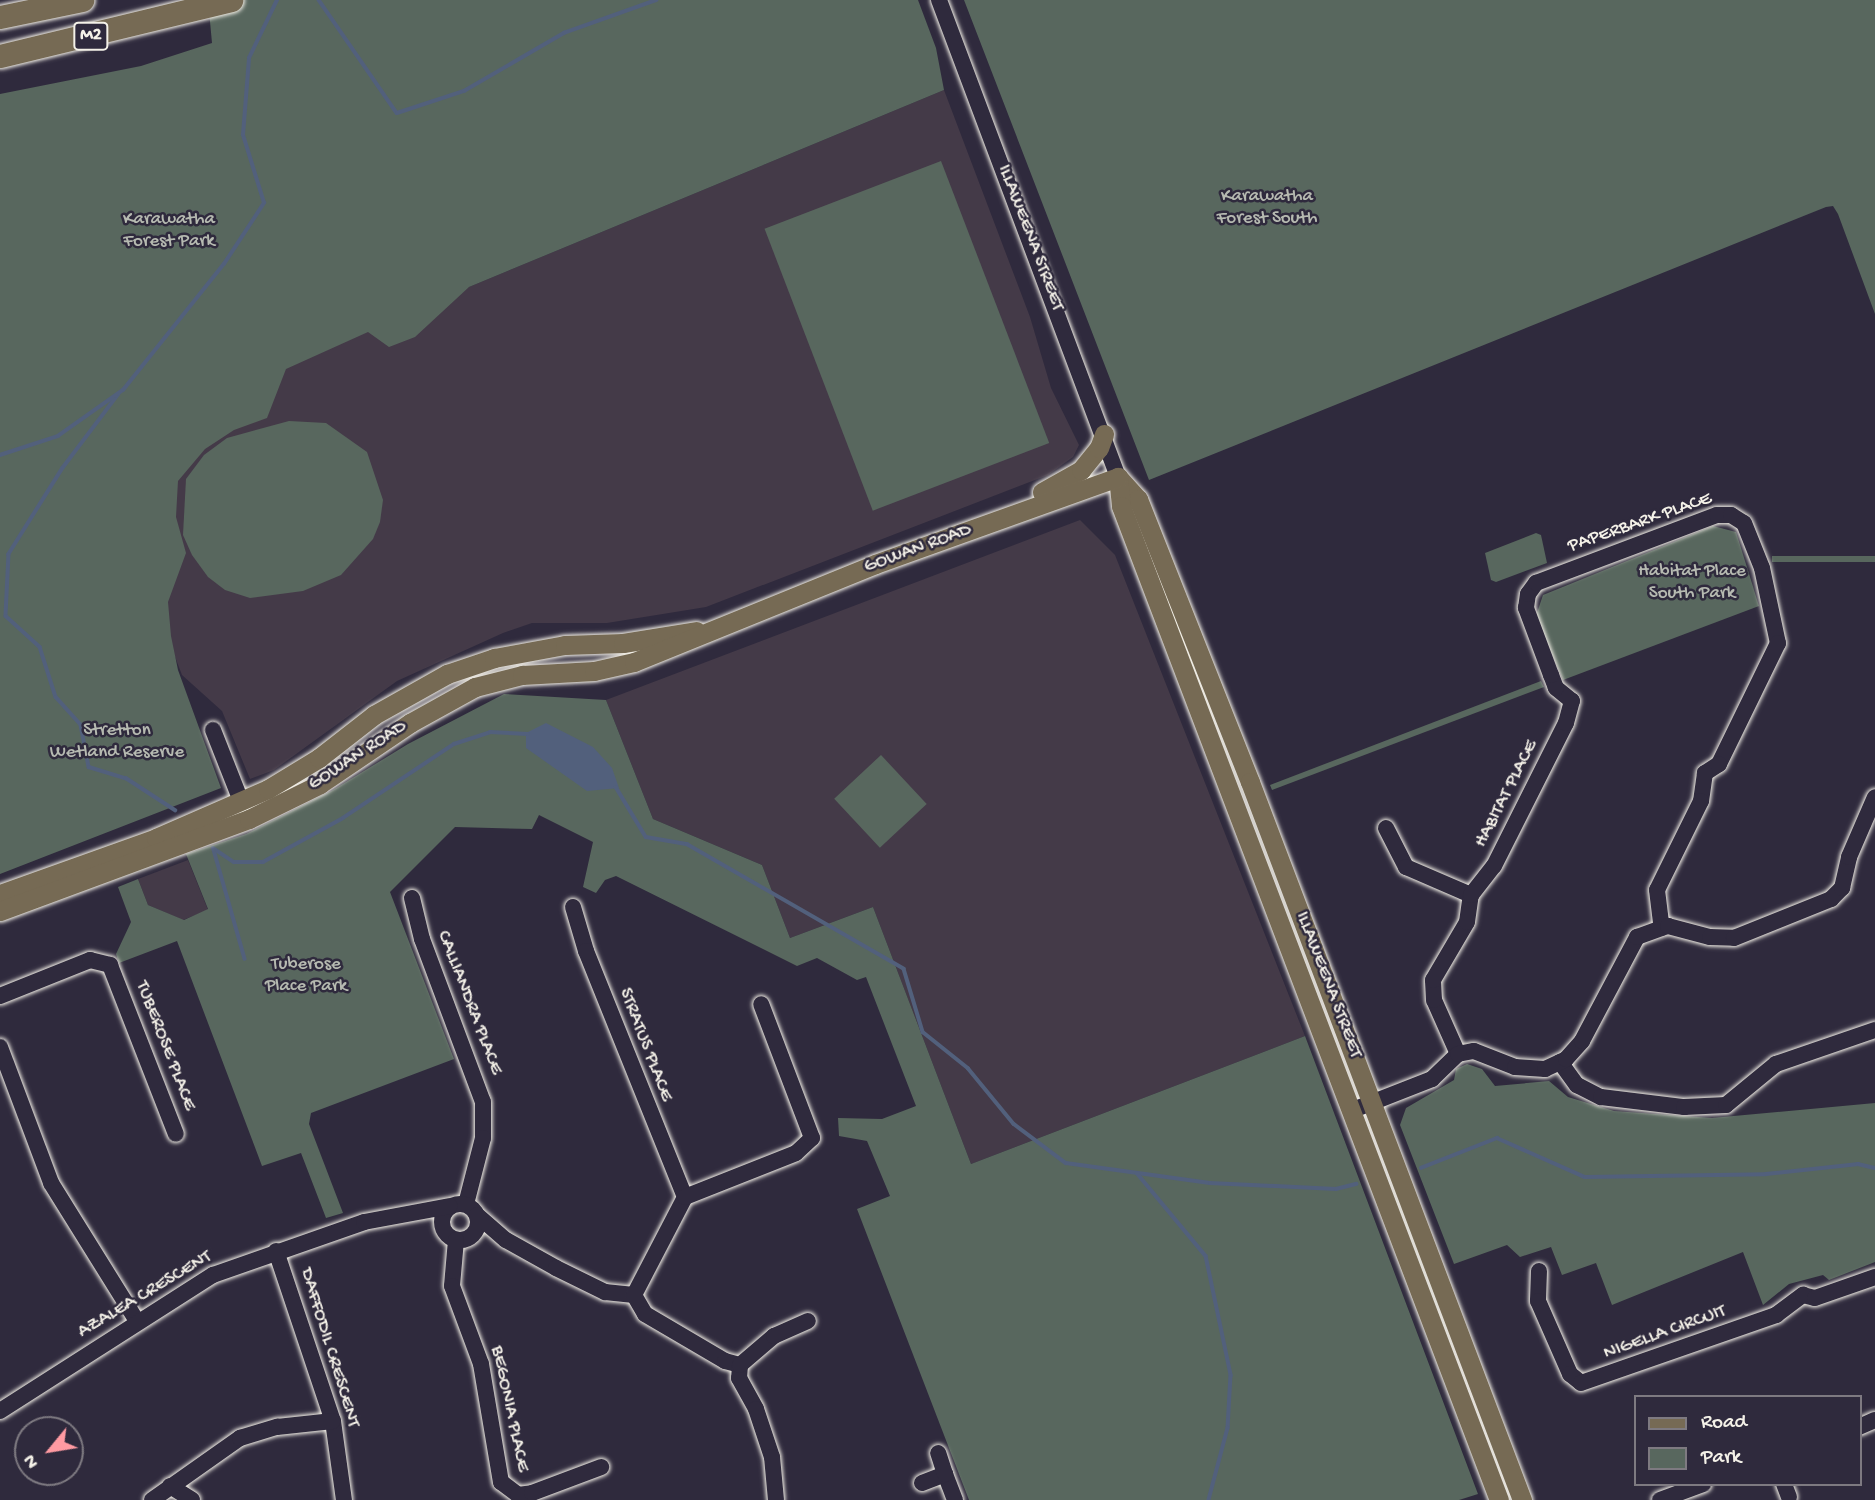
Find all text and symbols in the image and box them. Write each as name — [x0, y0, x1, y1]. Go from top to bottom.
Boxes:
road number: M2 — [72, 22, 110, 51]
street label: ILLAWEENA STREET — [992, 162, 1068, 314]
park label: Karawatha Forest South — [1217, 186, 1317, 230]
park label: Karawatha Forest Park — [123, 209, 215, 253]
street label: PAPERBARK PLACE — [1565, 488, 1715, 558]
street label: GOWAN ROAD — [861, 519, 975, 579]
park label: Habitat Place South Park — [1638, 561, 1746, 605]
street label: GOWAN ROAD — [305, 716, 411, 796]
park label: Stretton Wetland Reserve — [50, 720, 184, 764]
street label: HABITAT PLACE — [1470, 737, 1544, 851]
street label: ILLAWEENA STREET — [1290, 909, 1366, 1061]
street label: CALLIANDRA PLACE — [431, 928, 507, 1078]
park label: Tuberose Place Park — [265, 954, 347, 998]
street label: TUBEROSE PLACE — [130, 978, 200, 1114]
street label: STRATUS PLACE — [613, 985, 677, 1105]
street label: AZALEA CRESCENT — [74, 1246, 216, 1344]
street label: DAFFODIL CRESCENT — [294, 1265, 364, 1431]
street label: NIGELLA CIRCUIT — [1601, 1300, 1729, 1366]
street label: BEGONIA PLACE — [484, 1344, 534, 1474]
legend — [1633, 1395, 1861, 1486]
text: Road — [1701, 1411, 1747, 1436]
north arrow — [14, 1416, 84, 1486]
text: Park — [1701, 1446, 1741, 1471]
text: N — [19, 1450, 45, 1472]

